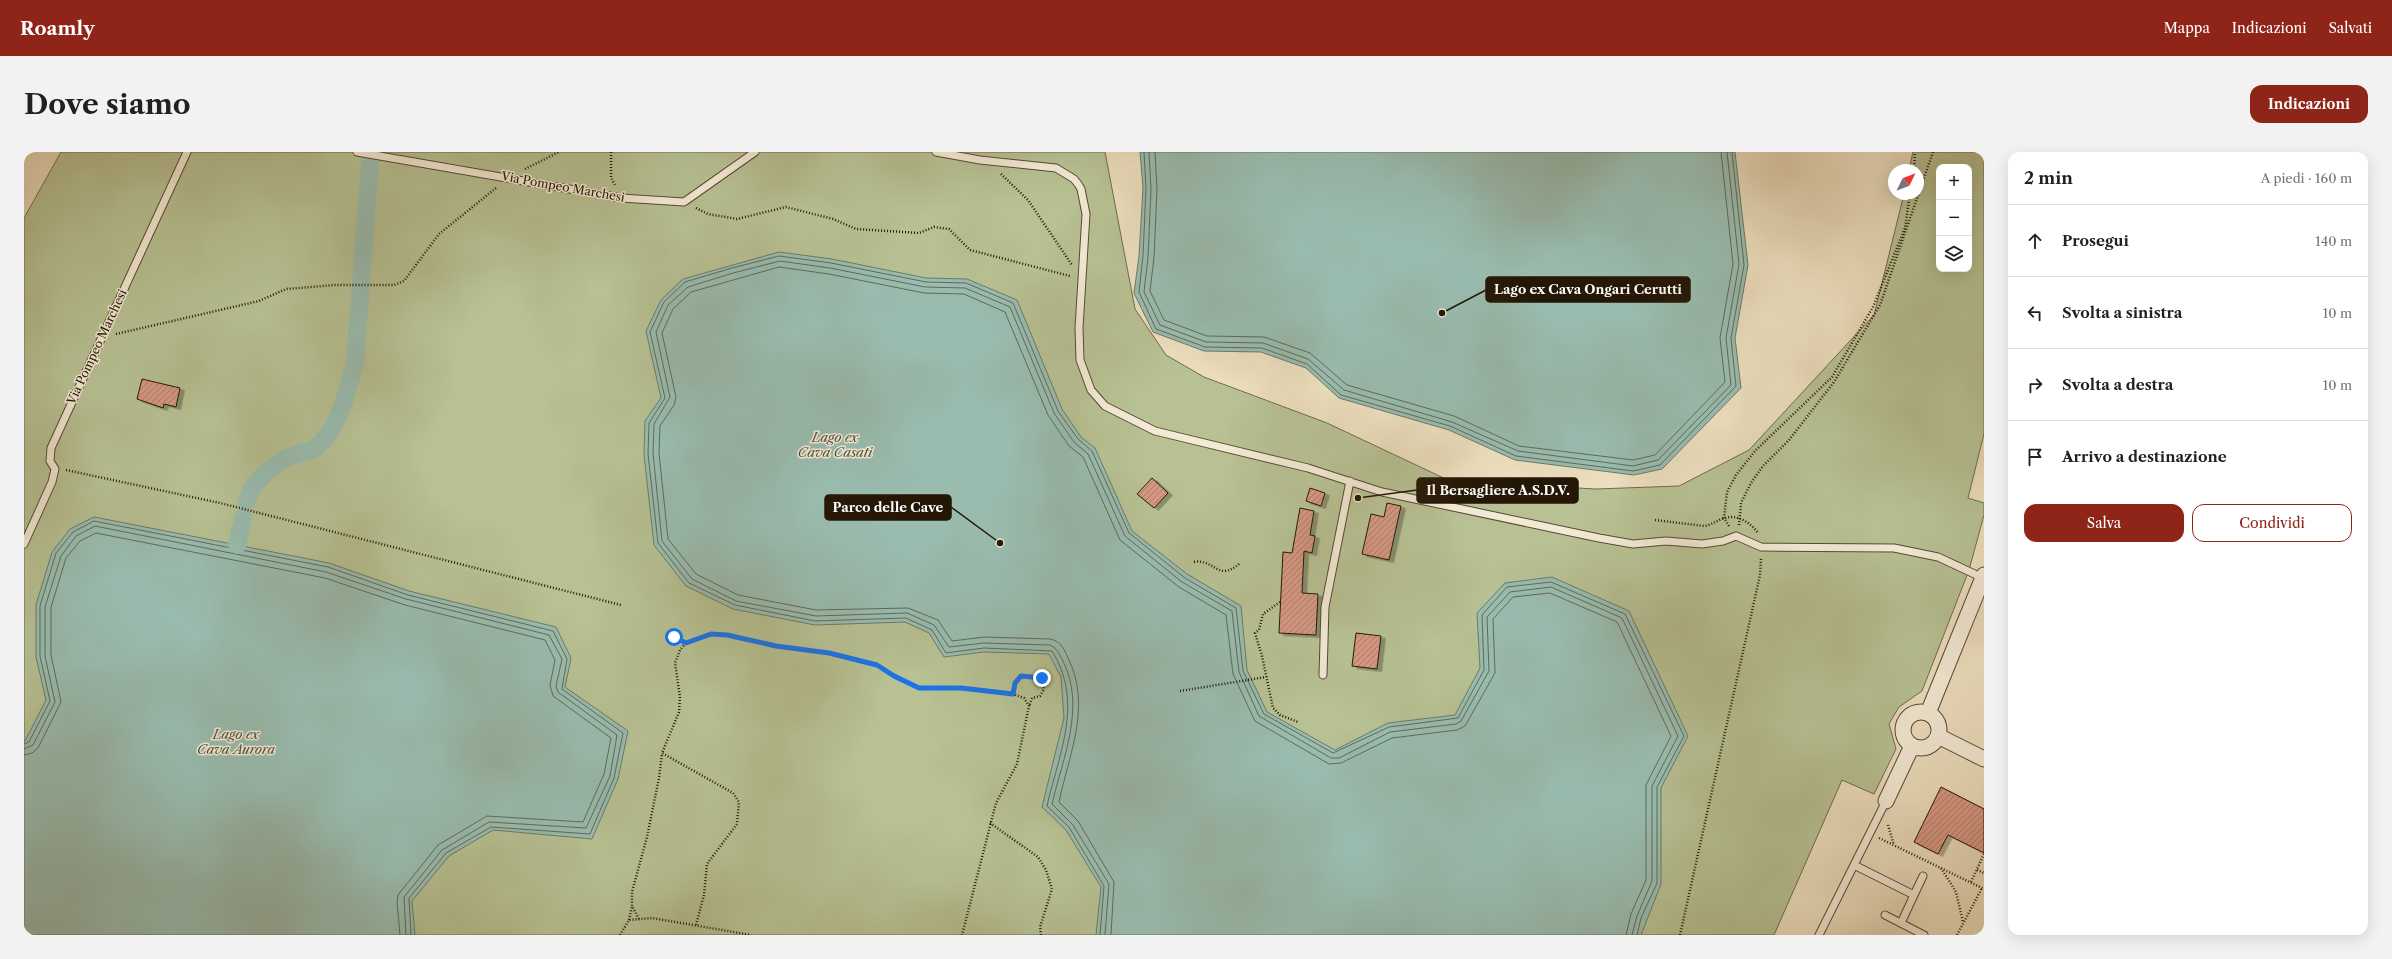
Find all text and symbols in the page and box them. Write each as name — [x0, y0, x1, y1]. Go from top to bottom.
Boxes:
text: Roamly — [20, 17, 95, 40]
text: Mappa — [2164, 19, 2210, 37]
text: Indicazioni — [2232, 19, 2307, 37]
text: Salvati — [2329, 19, 2372, 37]
button: Indicazioni — [2250, 85, 2368, 123]
text: Dove siamo — [24, 87, 191, 121]
north arrow — [1888, 164, 1924, 200]
map controls — [1936, 164, 1972, 272]
button: + — [1936, 164, 1972, 200]
street label: Via Pompeo Marchesi — [499, 168, 626, 205]
text: 2 min — [2024, 168, 2073, 188]
text: A piedi · 160 m — [2261, 170, 2352, 186]
button: − — [1936, 200, 1972, 236]
icon: ahead — [2024, 230, 2046, 252]
text: Prosegui — [2062, 231, 2129, 250]
text: 140 m — [2315, 233, 2352, 249]
button: layers — [1936, 236, 1972, 272]
callout: Lago ex Cava Ongari Cerutti — [1486, 277, 1690, 302]
text: Lago ex Cava Ongari Cerutti — [1494, 281, 1682, 297]
street label: Via Pompeo Marchesi — [63, 287, 130, 408]
icon: left — [2024, 302, 2046, 324]
text: Svolta a sinistra — [2062, 303, 2182, 322]
text: 10 m — [2323, 305, 2352, 321]
icon: right — [2024, 374, 2046, 396]
text: Svolta a destra — [2062, 375, 2173, 394]
text: 10 m — [2323, 377, 2352, 393]
water label: Lago ex Cava Casati — [798, 429, 873, 460]
icon: arrive — [2024, 446, 2046, 468]
text: Arrivo a destinazione — [2062, 447, 2227, 466]
callout: Il Bersagliere A.S.D.V. — [1417, 478, 1578, 503]
text: Il Bersagliere A.S.D.V. — [1426, 482, 1570, 498]
callout: Parco delle Cave — [825, 495, 951, 520]
text: Parco delle Cave — [833, 499, 944, 515]
button: Salva — [2024, 504, 2184, 542]
button: Condividi — [2192, 504, 2352, 542]
route start — [665, 628, 683, 646]
route end — [1033, 669, 1051, 687]
water label: Lago ex Cava Aurora — [197, 726, 275, 757]

